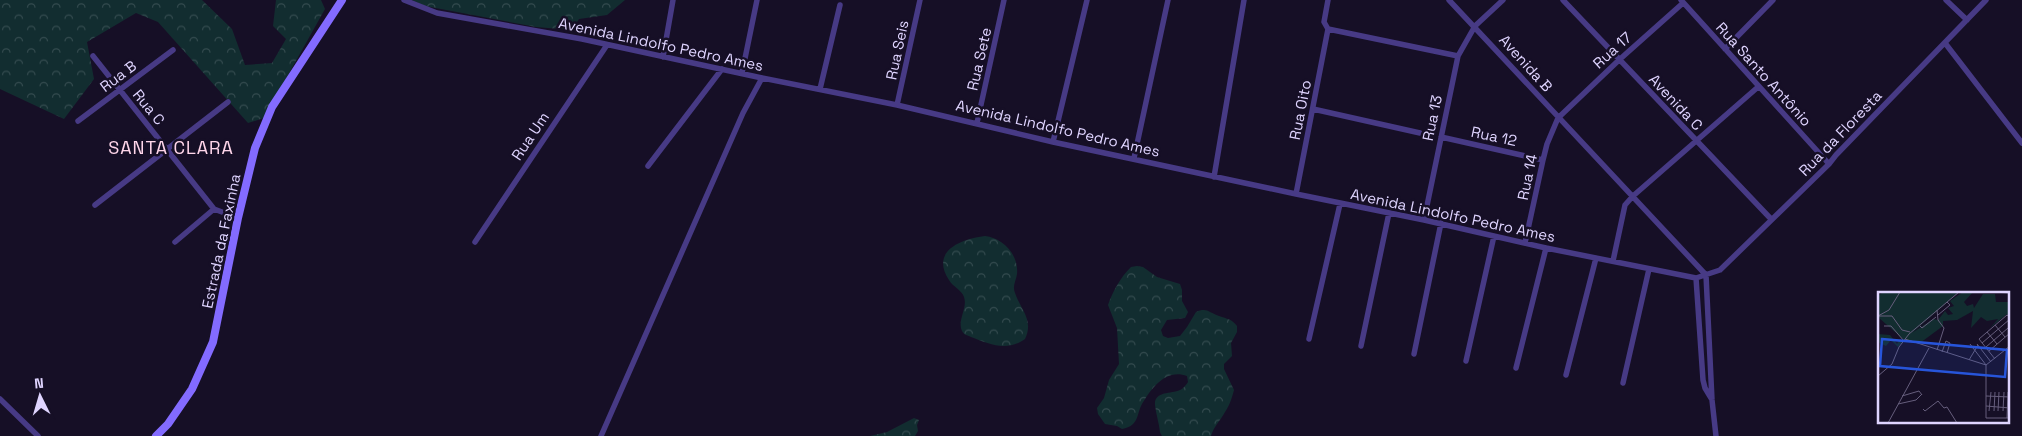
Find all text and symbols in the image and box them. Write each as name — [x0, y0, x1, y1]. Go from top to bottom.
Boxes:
street label: Avenida Lindolfo Pedro Ames — [557, 13, 765, 75]
street label: Rua Seis — [881, 18, 913, 82]
street label: Rua Santo Antônio — [1712, 18, 1816, 130]
street label: Rua Sete — [962, 25, 996, 93]
street label: Rua 17 — [1589, 28, 1635, 72]
street label: Avenida B — [1495, 30, 1557, 96]
street label: Rua B — [96, 56, 140, 96]
street label: Avenida C — [1645, 70, 1707, 134]
street label: Rua Oito — [1285, 78, 1315, 142]
street label: Rua C — [129, 85, 169, 129]
street label: Rua da Floresta — [1794, 86, 1886, 180]
street label: Rua 13 — [1418, 93, 1446, 143]
street label: Avenida Lindolfo Pedro Ames — [954, 95, 1162, 161]
street label: Rua Um — [507, 108, 553, 164]
street label: Rua 12 — [1469, 122, 1519, 150]
district label: SANTA CLARA — [108, 136, 234, 159]
street label: Rua 14 — [1513, 152, 1541, 202]
street label: Estrada da Faxinha — [197, 171, 245, 310]
street label: Avenida Lindolfo Pedro Ames — [1349, 184, 1557, 246]
inset map — [1878, 292, 2010, 424]
north arrow — [15, 371, 65, 421]
text: N — [33, 374, 44, 392]

